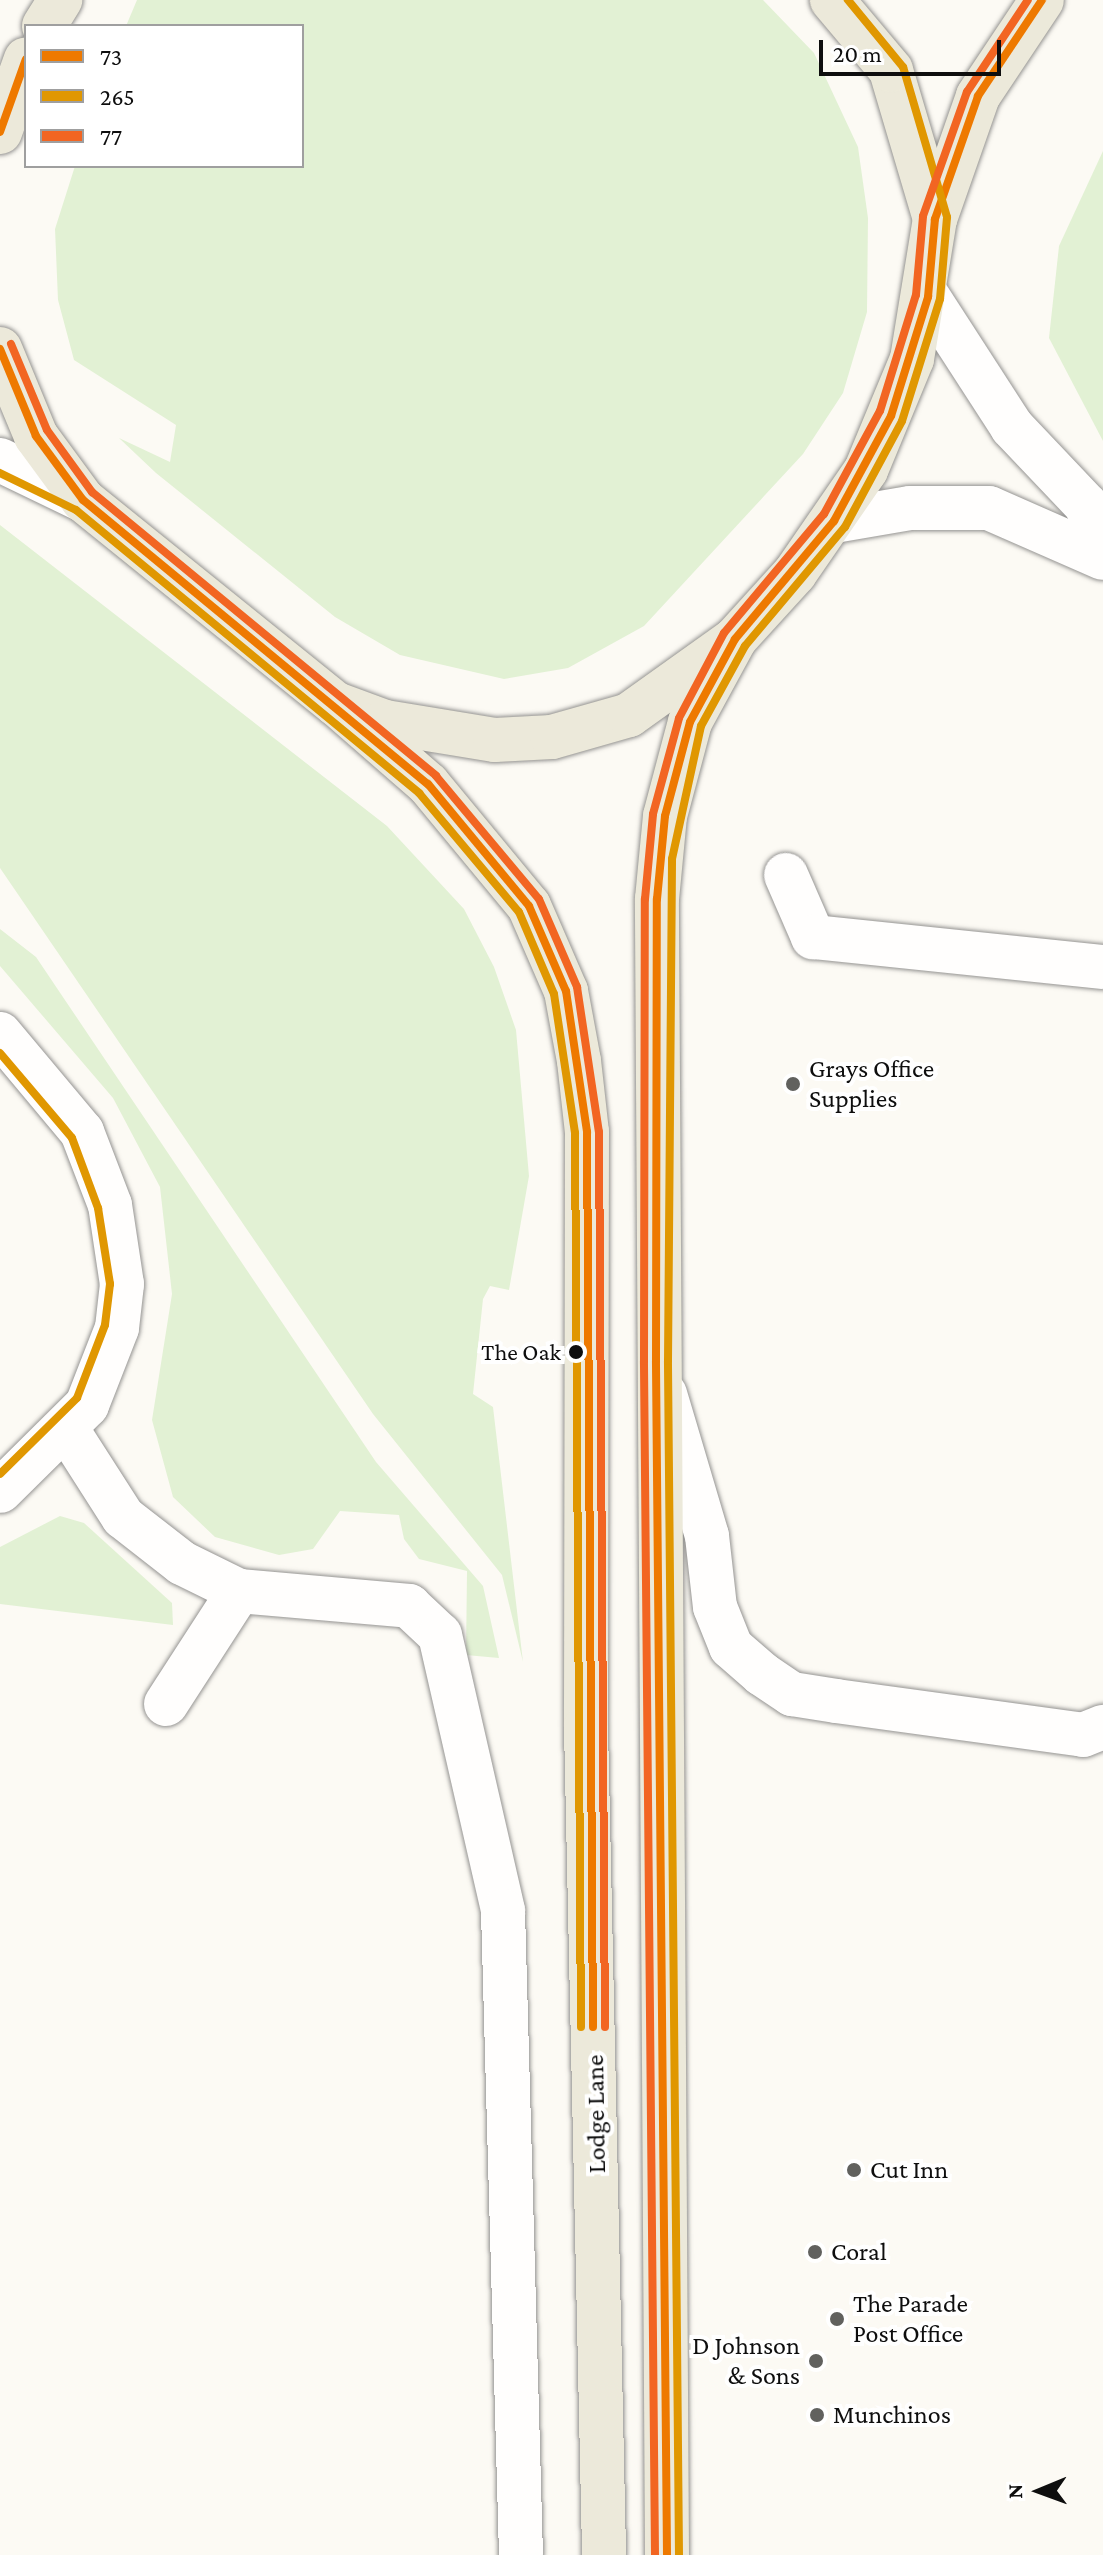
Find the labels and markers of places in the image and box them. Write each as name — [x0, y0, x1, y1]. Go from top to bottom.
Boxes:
place label: Grays Office Supplies — [809, 1053, 934, 1114]
marker: Grays Office Supplies — [784, 1075, 802, 1093]
place label: The Oak — [481, 1338, 561, 1366]
marker: The Oak — [568, 1344, 584, 1360]
place label: Cut Inn — [870, 2154, 948, 2186]
marker: Cut Inn — [845, 2161, 863, 2179]
place label: Coral — [831, 2236, 887, 2268]
marker: Coral — [806, 2243, 824, 2261]
place label: The Parade Post Office — [853, 2288, 968, 2350]
marker: The Parade Post Office — [828, 2310, 846, 2328]
place label: D Johnson & Sons — [692, 2330, 800, 2392]
marker: D Johnson & Sons — [807, 2352, 825, 2370]
place label: Munchinos — [833, 2399, 951, 2431]
marker: Munchinos — [808, 2406, 826, 2424]

